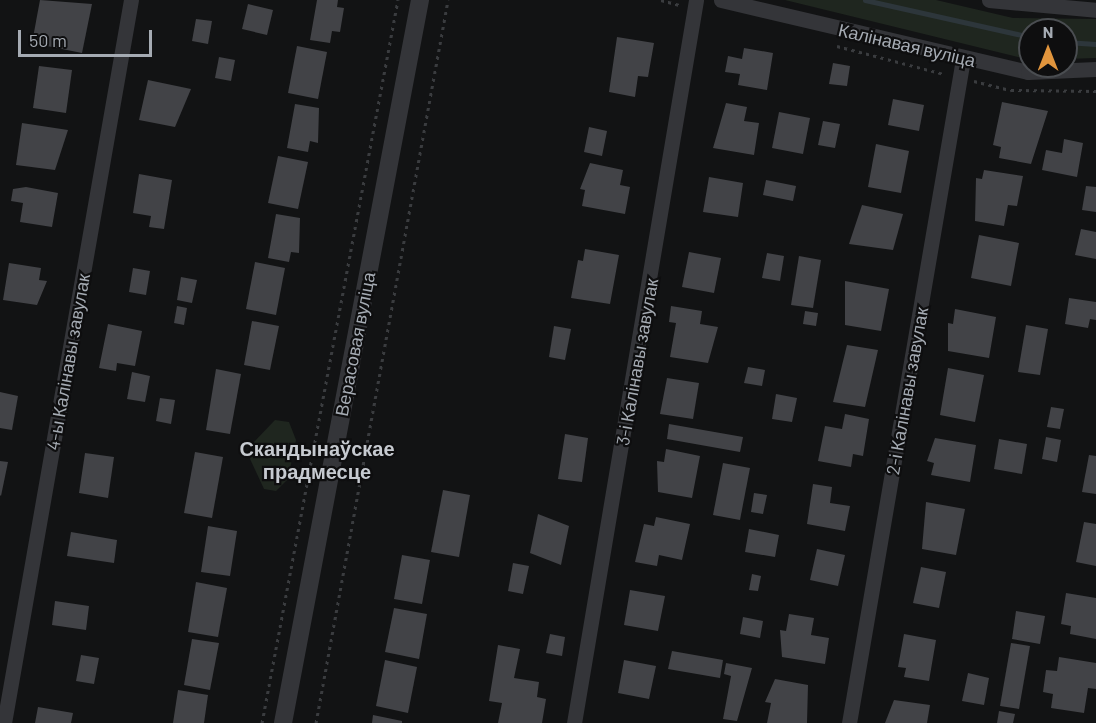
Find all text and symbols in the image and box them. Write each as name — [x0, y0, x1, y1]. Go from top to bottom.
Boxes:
scale bar — [21, 18, 154, 56]
north arrow — [1018, 18, 1078, 78]
street label: Калінавая вуліца — [836, 19, 978, 71]
text: N — [1043, 22, 1053, 41]
text: 50 m — [29, 29, 67, 51]
street label: Верасовая вуліца — [330, 270, 380, 418]
street label: 4-ы Калінавы завулак — [42, 272, 94, 452]
street label: 3-і Калінавы завулак — [612, 277, 662, 447]
street label: 2-і Калінавы завулак — [882, 306, 932, 476]
district label: Скандынаўскае прадмесце — [239, 436, 395, 483]

